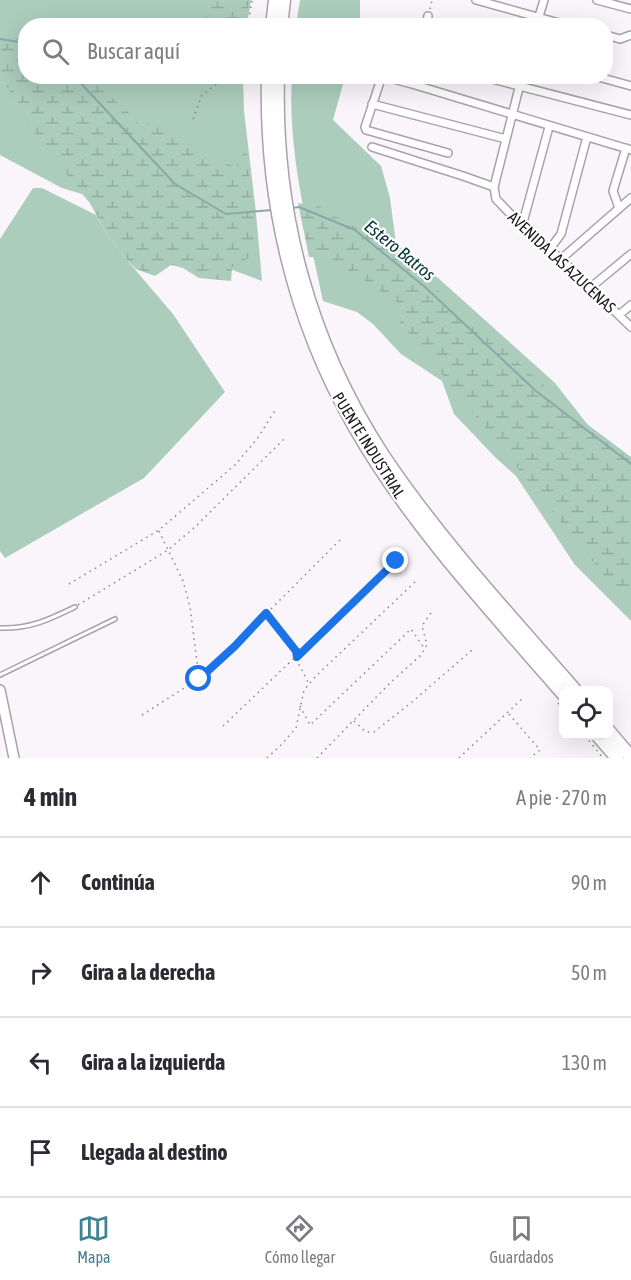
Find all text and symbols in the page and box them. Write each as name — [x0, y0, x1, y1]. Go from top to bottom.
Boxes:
search box — [18, 18, 613, 84]
icon: search — [39, 35, 72, 68]
text: Buscar aquí — [87, 38, 180, 64]
street label: AVENIDA LAS AZUCENAS — [505, 208, 620, 317]
water label: Estero Batros — [361, 215, 439, 285]
street label: PUENTE INDUSTRIAL — [329, 389, 409, 502]
route end — [382, 547, 408, 573]
route start — [185, 665, 211, 691]
map controls — [559, 686, 613, 740]
button: locate — [559, 686, 613, 740]
text: 4 min — [24, 782, 77, 812]
text: A pie · 270 m — [516, 786, 607, 809]
icon: ahead — [24, 866, 57, 899]
text: Continúa — [81, 869, 155, 895]
text: 90 m — [571, 871, 607, 894]
icon: right — [24, 956, 57, 989]
text: Gira a la derecha — [81, 959, 215, 985]
text: 50 m — [571, 961, 607, 984]
icon: left — [24, 1046, 57, 1079]
text: Gira a la izquierda — [81, 1049, 225, 1075]
text: 130 m — [562, 1051, 607, 1074]
icon: arrive — [24, 1136, 57, 1169]
text: Llegada al destino — [81, 1139, 228, 1165]
tab: Mapa — [77, 1212, 110, 1266]
tab: Cómo llegar — [265, 1212, 335, 1266]
tab: Guardados — [490, 1212, 554, 1266]

